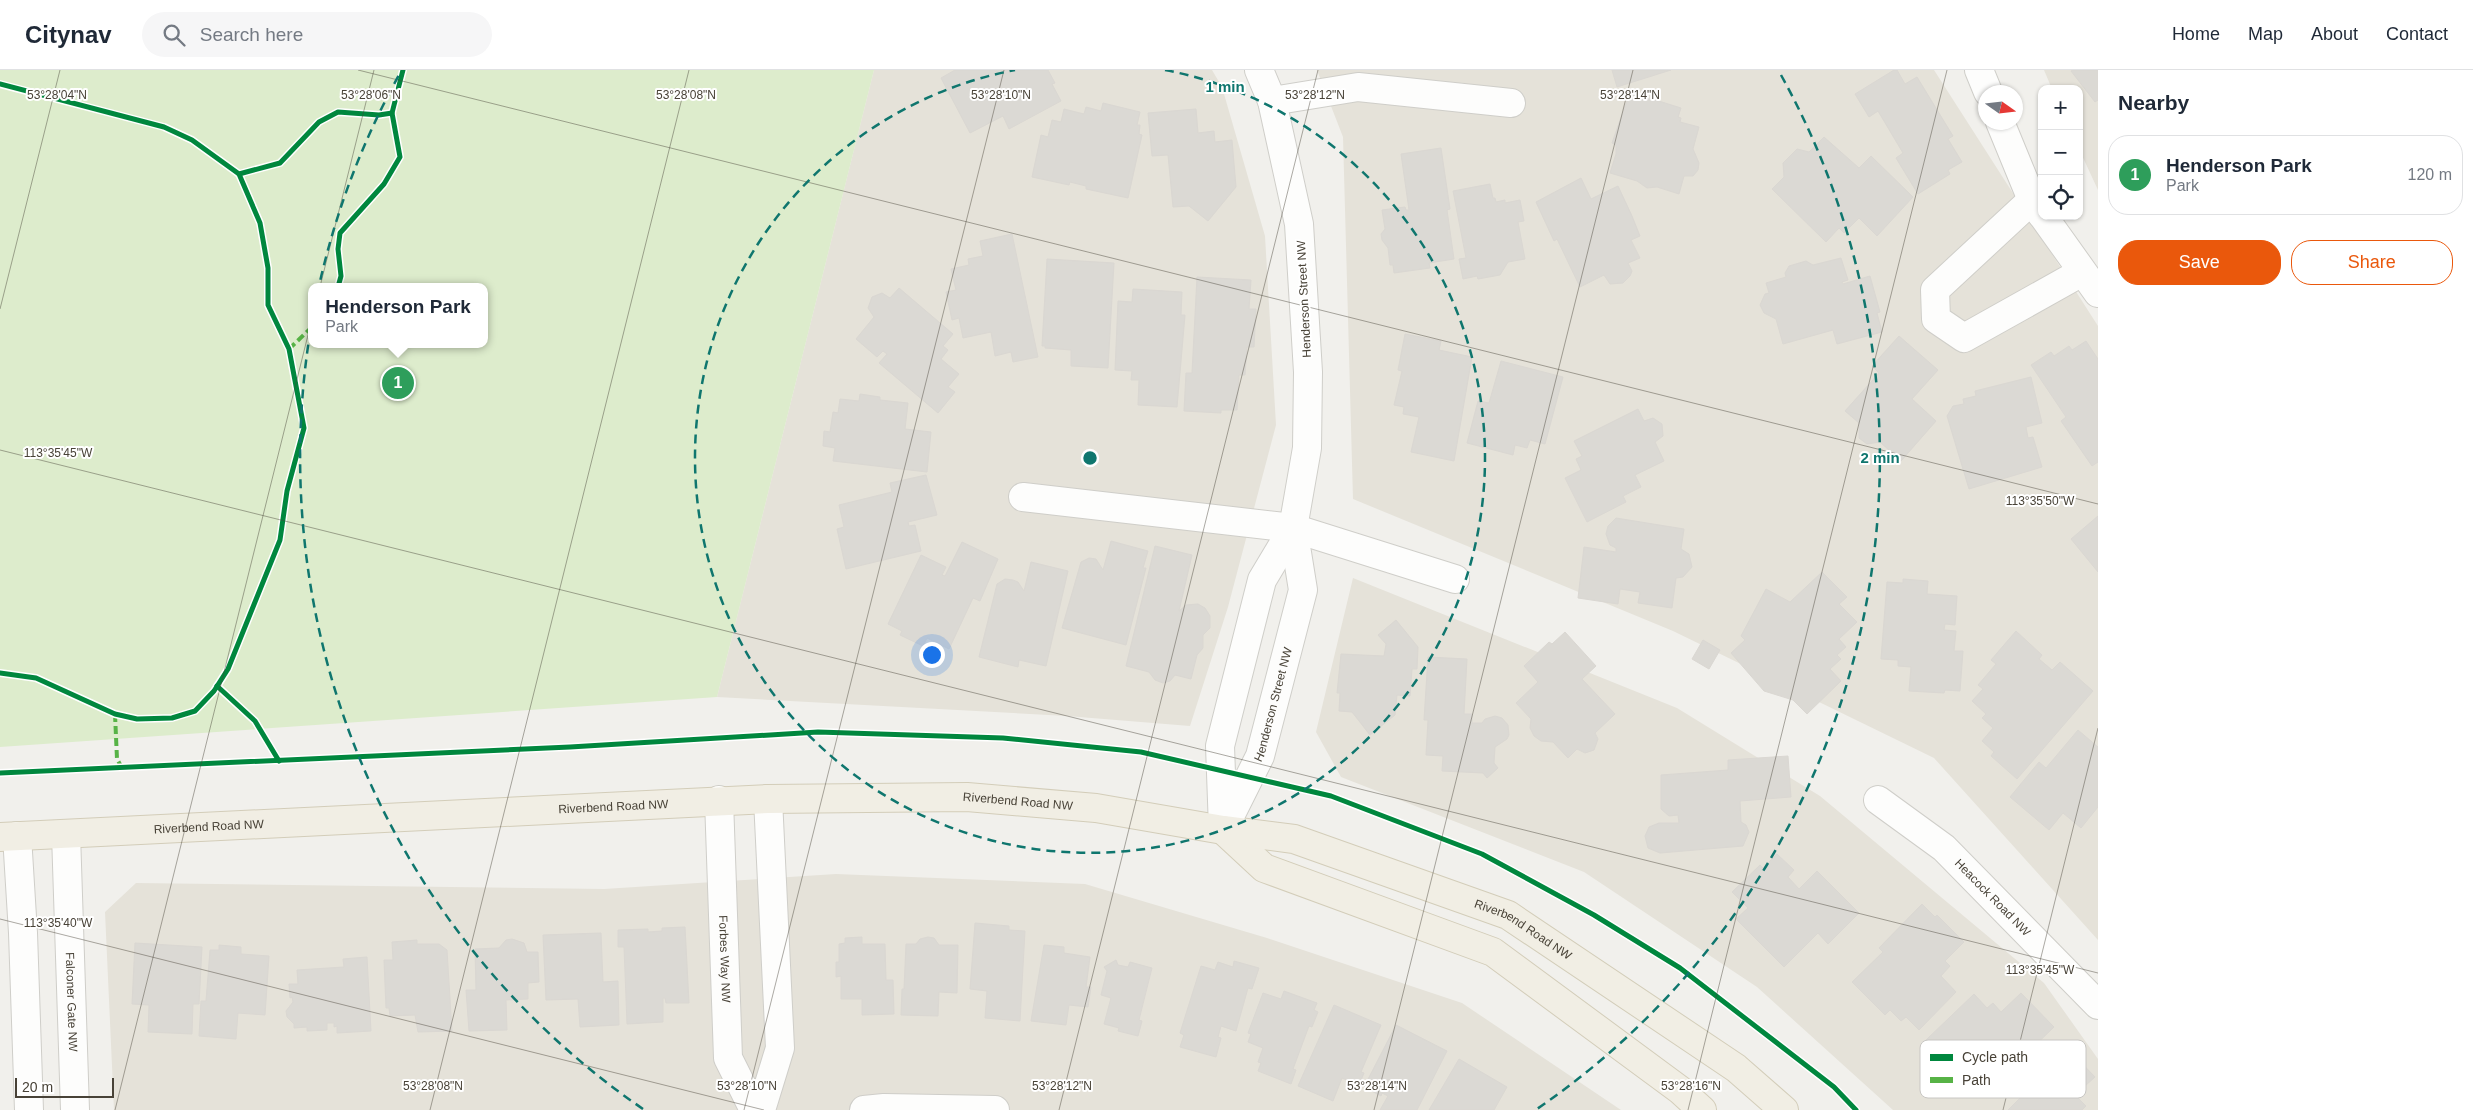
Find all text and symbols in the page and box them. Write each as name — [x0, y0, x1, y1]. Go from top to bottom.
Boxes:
search box — [142, 12, 492, 57]
text: Citynav — [25, 21, 112, 48]
icon: search — [160, 21, 188, 49]
text: Search here — [200, 24, 303, 45]
text: Home — [2172, 24, 2220, 44]
text: Map — [2248, 24, 2283, 44]
text: About — [2311, 24, 2358, 44]
text: Contact — [2386, 24, 2448, 44]
text: 1 min — [1205, 78, 1245, 95]
north arrow — [1978, 85, 2023, 130]
map controls — [2038, 85, 2083, 220]
button: + — [2038, 85, 2083, 130]
text: 53°28'04"N — [27, 88, 87, 102]
text: 53°28'06"N — [341, 88, 401, 102]
text: 53°28'08"N — [656, 88, 716, 102]
text: 53°28'10"N — [971, 88, 1031, 102]
text: 53°28'12"N — [1285, 88, 1345, 102]
text: 53°28'14"N — [1600, 88, 1660, 102]
text: Nearby — [2118, 91, 2189, 114]
button: − — [2038, 130, 2083, 175]
text: Henderson Park — [2166, 155, 2312, 176]
text: 1 — [2131, 166, 2139, 183]
text: 120 m — [2408, 166, 2452, 183]
button: locate — [2038, 175, 2083, 220]
text: Park — [2166, 177, 2199, 194]
street label: Henderson Street NW — [1294, 239, 1314, 358]
button: Save — [2118, 240, 2281, 285]
button: Share — [2291, 240, 2453, 285]
popup — [308, 283, 488, 348]
text: Henderson Park — [325, 296, 471, 317]
text: Park — [325, 318, 358, 335]
pin: 1 — [382, 364, 414, 402]
text: 113°35'45"W — [24, 446, 93, 460]
centre of rings — [1081, 449, 1099, 467]
text: 2 min — [1860, 449, 1900, 466]
text: 113°35'50"W — [2006, 494, 2075, 508]
your location — [919, 642, 945, 668]
street label: Henderson Street NW — [1251, 645, 1295, 764]
street label: Riverbend Road NW — [962, 790, 1074, 813]
street label: Riverbend Road NW — [558, 797, 669, 816]
street label: Riverbend Road NW — [153, 817, 265, 836]
street label: Heacock Road NW — [1952, 856, 2034, 939]
street label: Riverbend Road NW — [1473, 897, 1575, 963]
street label: Forbes Way NW — [716, 915, 733, 1004]
text: 113°35'40"W — [24, 916, 93, 930]
street label: Falconer Gate NW — [63, 952, 80, 1053]
text: 113°35'45"W — [2006, 963, 2075, 977]
legend — [1920, 1040, 2086, 1098]
text: Cycle path — [1962, 1049, 2028, 1065]
text: Path — [1962, 1072, 1991, 1088]
scale bar — [15, 1075, 114, 1098]
text: 20 m — [22, 1079, 53, 1095]
text: 53°28'08"N — [403, 1079, 463, 1093]
text: 53°28'10"N — [717, 1079, 777, 1093]
text: 53°28'12"N — [1032, 1079, 1092, 1093]
text: 53°28'14"N — [1347, 1079, 1407, 1093]
text: 53°28'16"N — [1661, 1079, 1721, 1093]

